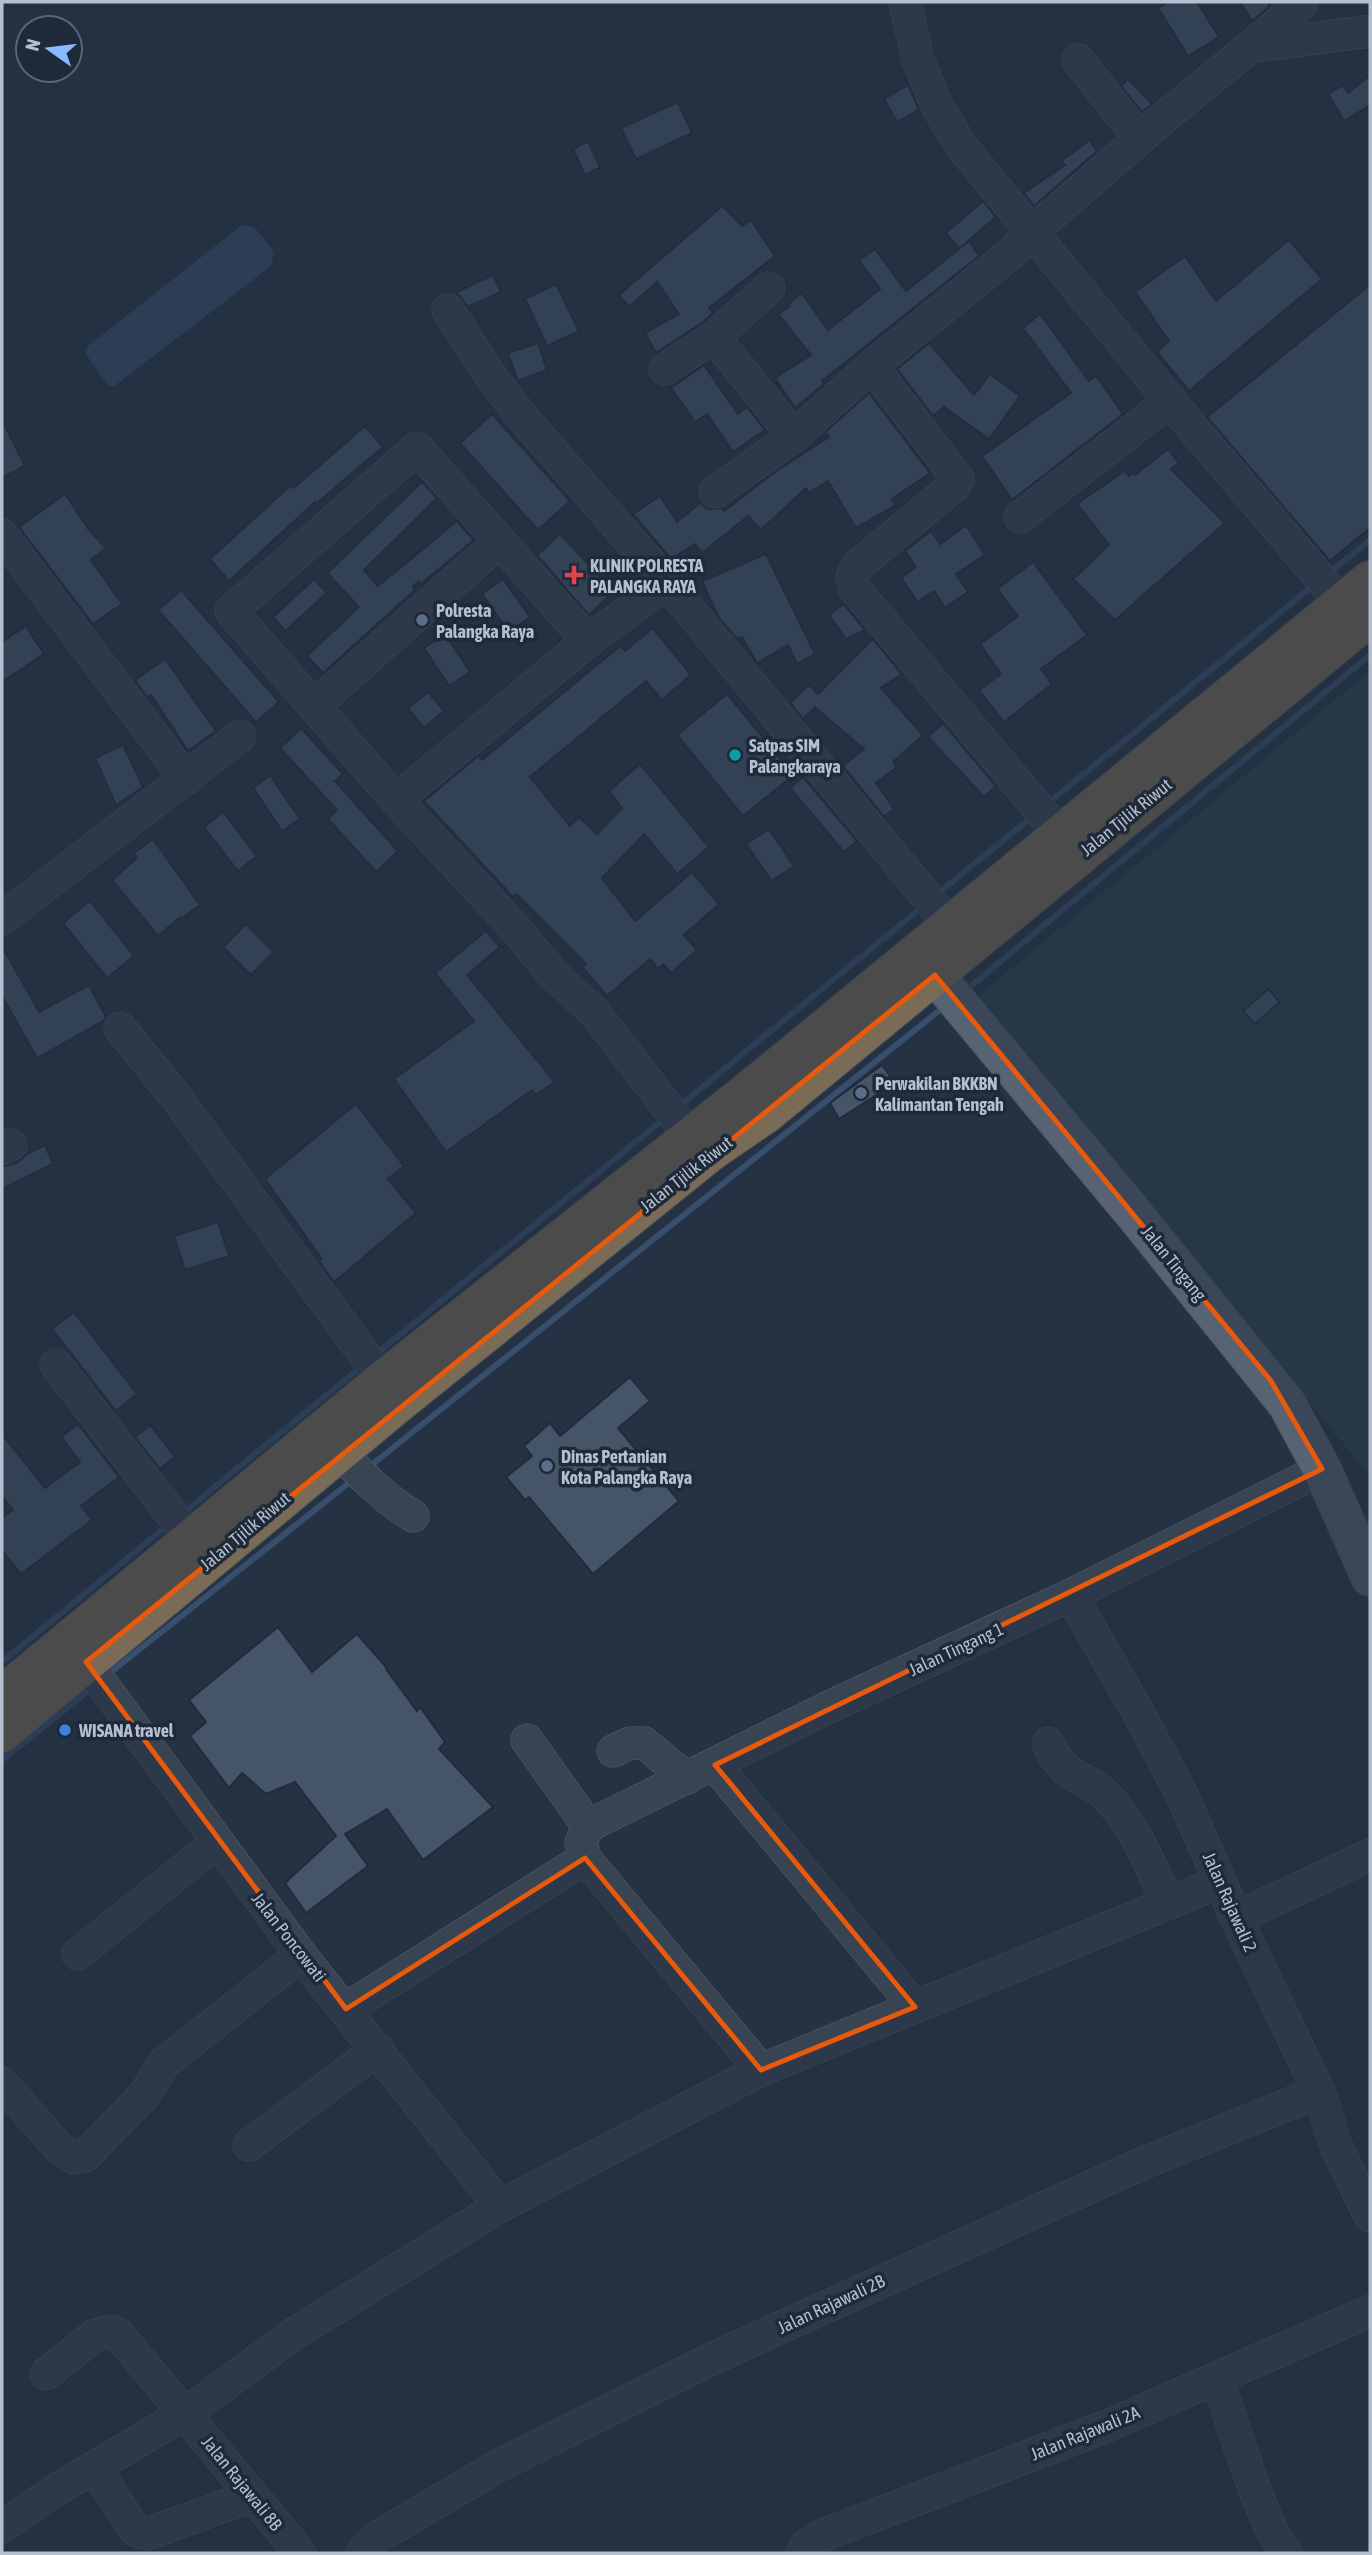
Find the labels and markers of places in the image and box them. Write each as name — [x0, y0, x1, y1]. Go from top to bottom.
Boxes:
place label: KLINIK POLRESTA PALANGKA RAYA — [590, 555, 704, 597]
marker: KLINIK POLRESTA PALANGKA RAYA — [564, 565, 584, 585]
place label: Polresta Palangka Raya — [436, 600, 534, 642]
marker: Polresta Palangka Raya — [414, 612, 430, 628]
place label: Satpas SIM Palangkaraya — [749, 735, 841, 777]
marker: Satpas SIM Palangkaraya — [727, 747, 743, 763]
place label: Perwakilan BKKBN Kalimantan Tengah — [875, 1073, 1004, 1115]
marker: Perwakilan BKKBN Kalimantan Tengah — [853, 1085, 869, 1101]
place label: Dinas Pertanian Kota Palangka Raya — [561, 1446, 692, 1488]
marker: Dinas Pertanian Kota Palangka Raya — [539, 1458, 555, 1474]
place label: WISANA travel — [78, 1720, 174, 1741]
marker: WISANA travel — [57, 1722, 73, 1738]

